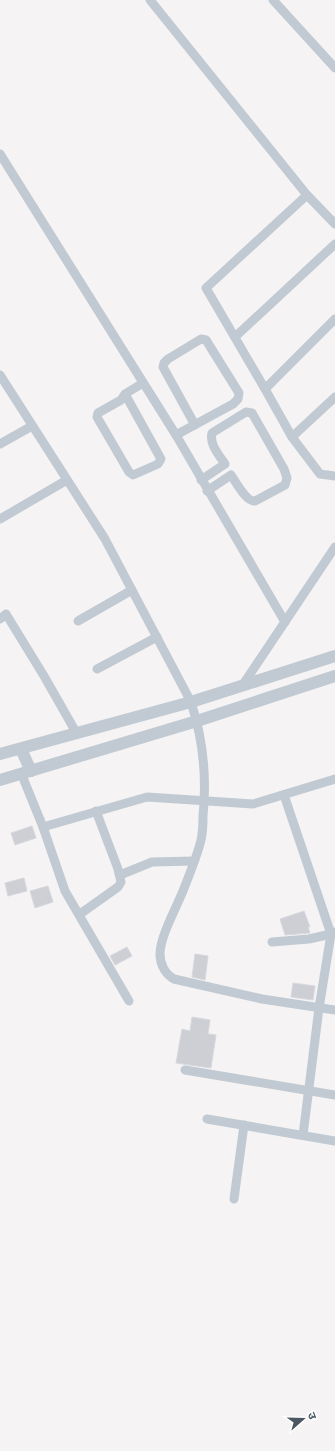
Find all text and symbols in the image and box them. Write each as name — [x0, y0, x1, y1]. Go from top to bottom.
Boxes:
north arrow — [283, 1399, 323, 1439]
text: उ — [306, 1410, 320, 1421]

